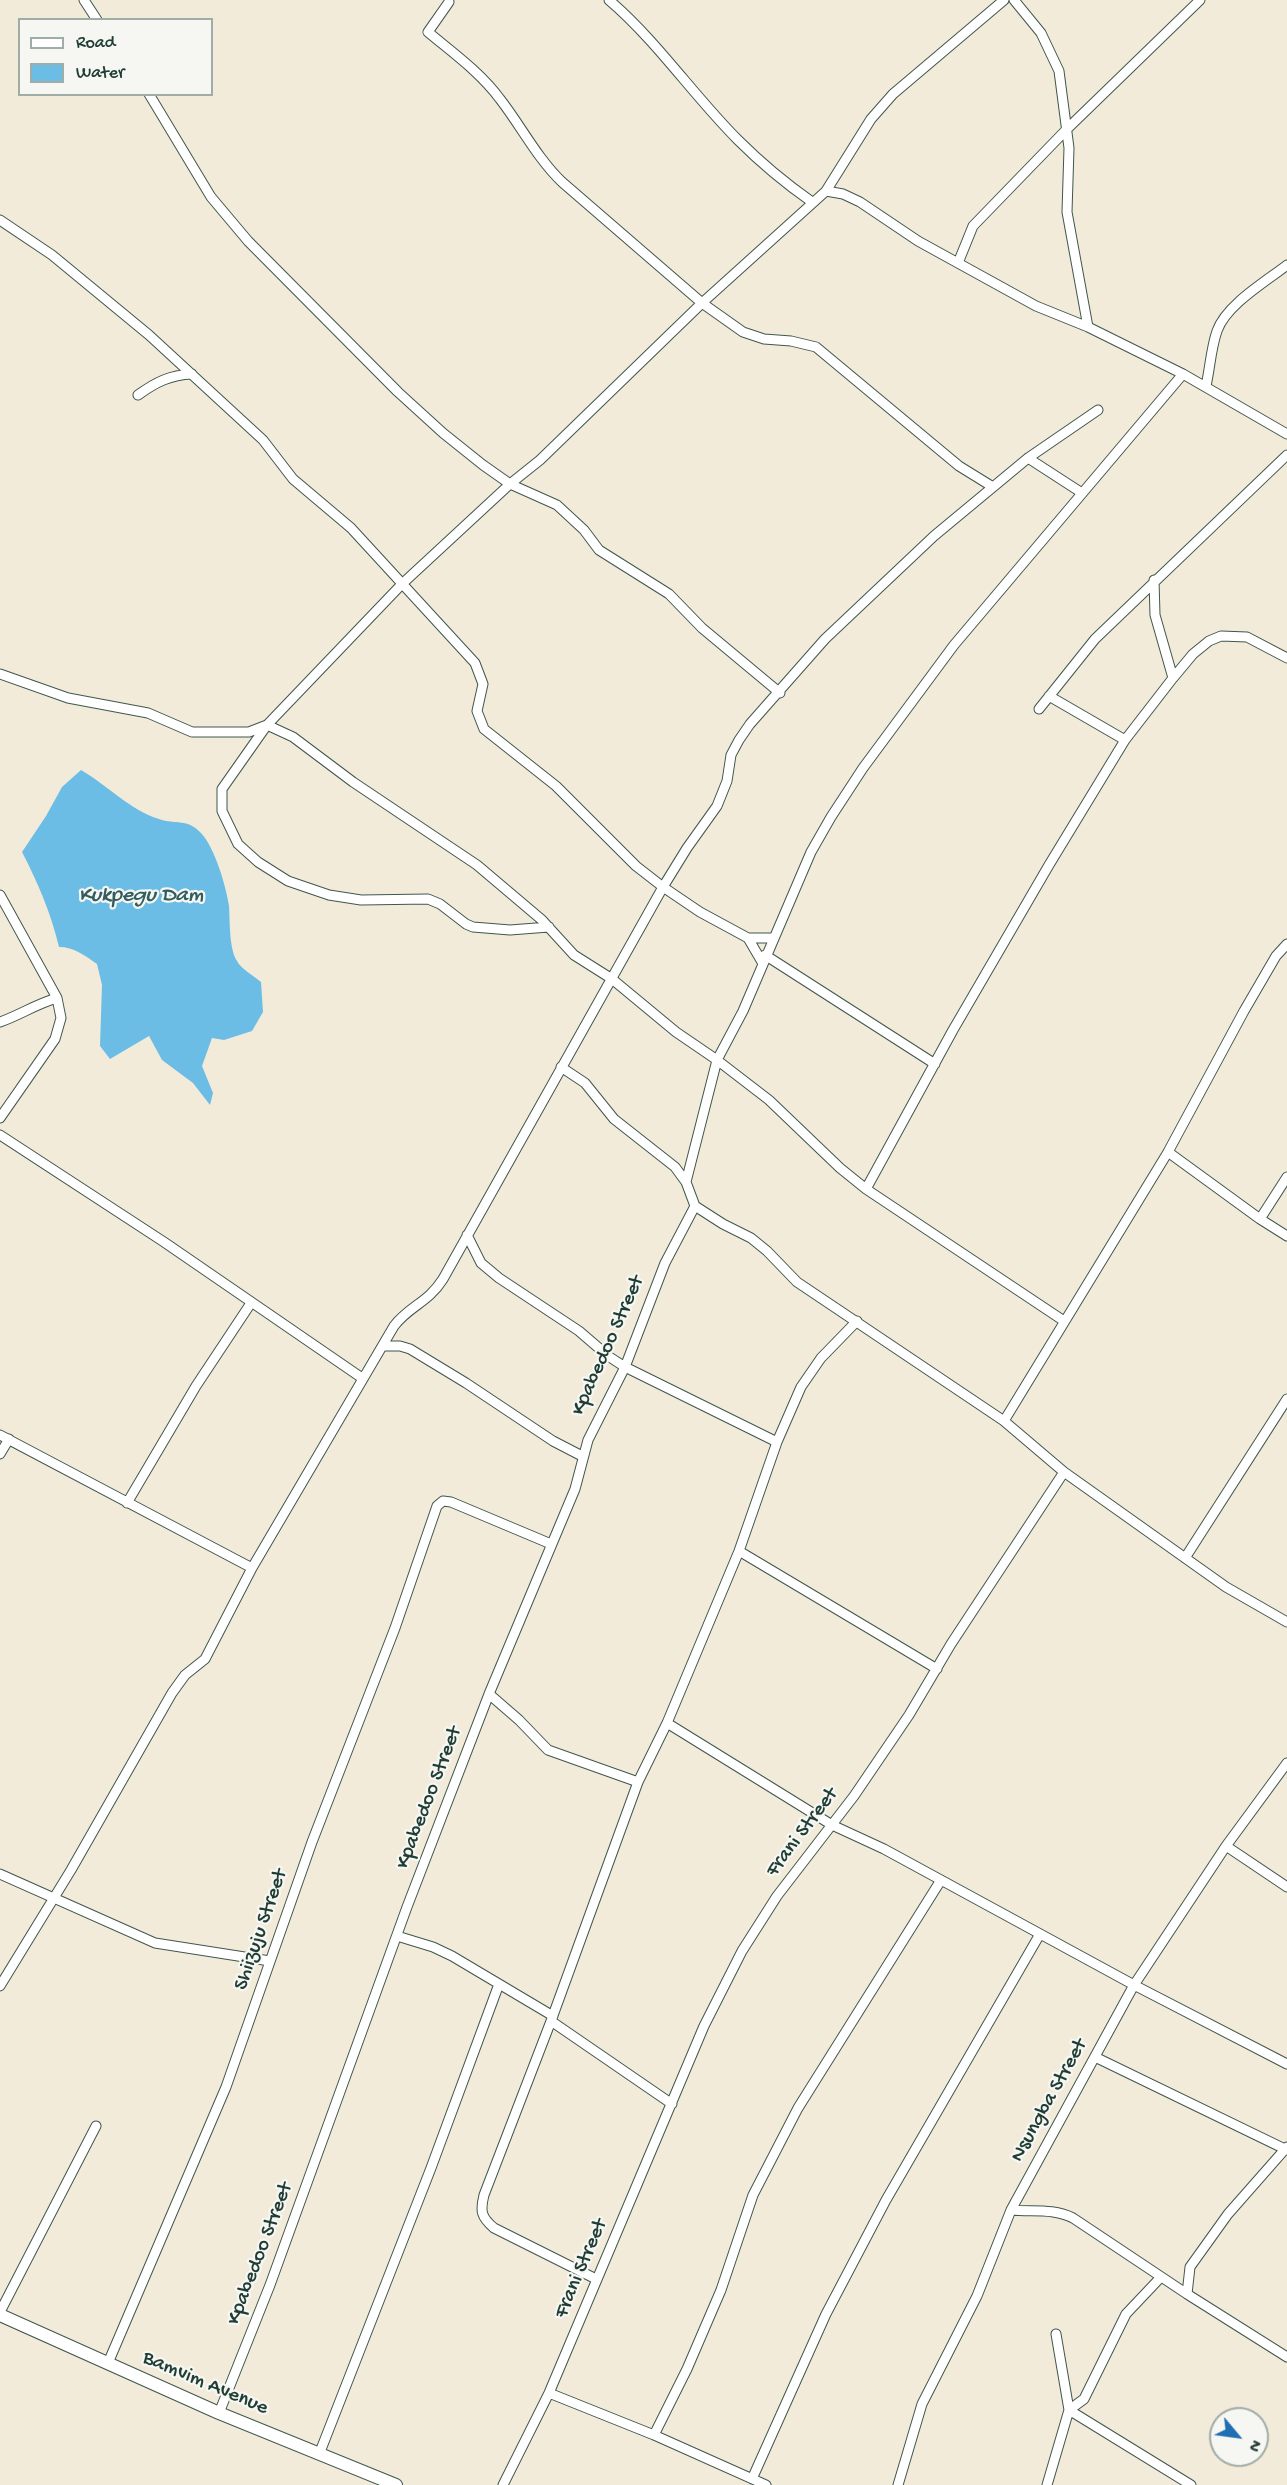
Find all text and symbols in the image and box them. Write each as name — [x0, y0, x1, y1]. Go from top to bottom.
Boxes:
legend — [18, 18, 213, 96]
text: Road — [76, 33, 115, 54]
text: Water — [76, 63, 124, 84]
water label: Kukpegu Dam — [79, 884, 203, 910]
street label: Kpabedoo Street — [567, 1272, 651, 1420]
street label: Kpabedoo Street — [391, 1723, 469, 1873]
street label: Frani Street — [761, 1783, 845, 1883]
street label: Shiizuju Street — [230, 1866, 294, 1994]
street label: Nsungba Street — [1006, 2035, 1094, 2167]
street label: Kpabedoo Street — [222, 2179, 300, 2329]
street label: Frani Street — [550, 2216, 614, 2322]
street label: Bamvim Avenue — [138, 2346, 272, 2422]
north arrow — [1209, 2407, 1269, 2467]
text: N — [1243, 2436, 1264, 2454]

